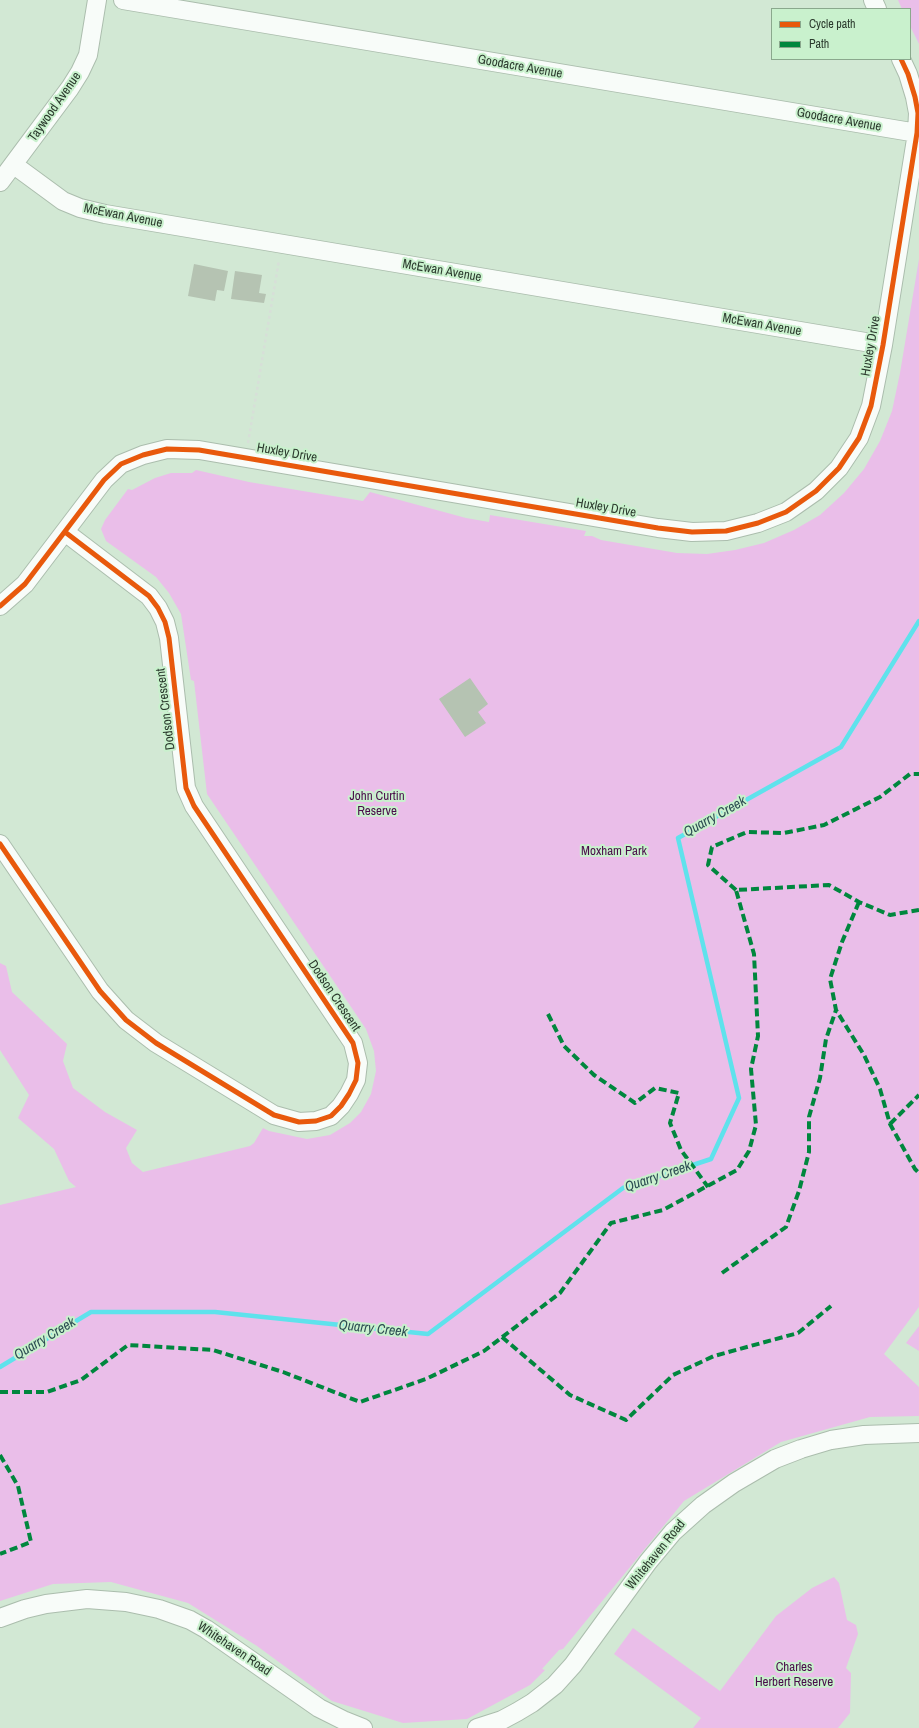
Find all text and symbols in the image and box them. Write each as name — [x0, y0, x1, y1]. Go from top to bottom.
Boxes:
legend — [771, 8, 911, 60]
text: Cycle path — [809, 16, 856, 32]
text: Path — [809, 36, 829, 52]
street label: Goodacre Avenue — [476, 52, 564, 82]
street label: Taywood Avenue — [25, 69, 85, 145]
street label: Goodacre Avenue — [795, 105, 883, 135]
street label: McEwan Avenue — [82, 201, 164, 231]
street label: McEwan Avenue — [401, 256, 483, 286]
street label: McEwan Avenue — [721, 310, 803, 340]
street label: Huxley Drive — [858, 315, 884, 377]
street label: Huxley Drive — [256, 440, 318, 466]
street label: Huxley Drive — [575, 495, 637, 521]
street label: Dodson Crescent — [153, 667, 179, 751]
park label: John Curtin Reserve — [349, 789, 405, 820]
water label: Quarry Creek — [681, 793, 749, 841]
park label: Moxham Park — [581, 844, 647, 860]
street label: Dodson Crescent — [305, 958, 363, 1034]
water label: Quarry Creek — [623, 1158, 693, 1196]
water label: Quarry Creek — [11, 1314, 79, 1364]
water label: Quarry Creek — [338, 1317, 408, 1341]
street label: Whitehaven Road — [623, 1517, 689, 1593]
street label: Whitehaven Road — [194, 1619, 274, 1679]
park label: Charles Herbert Reserve — [755, 1660, 833, 1691]

